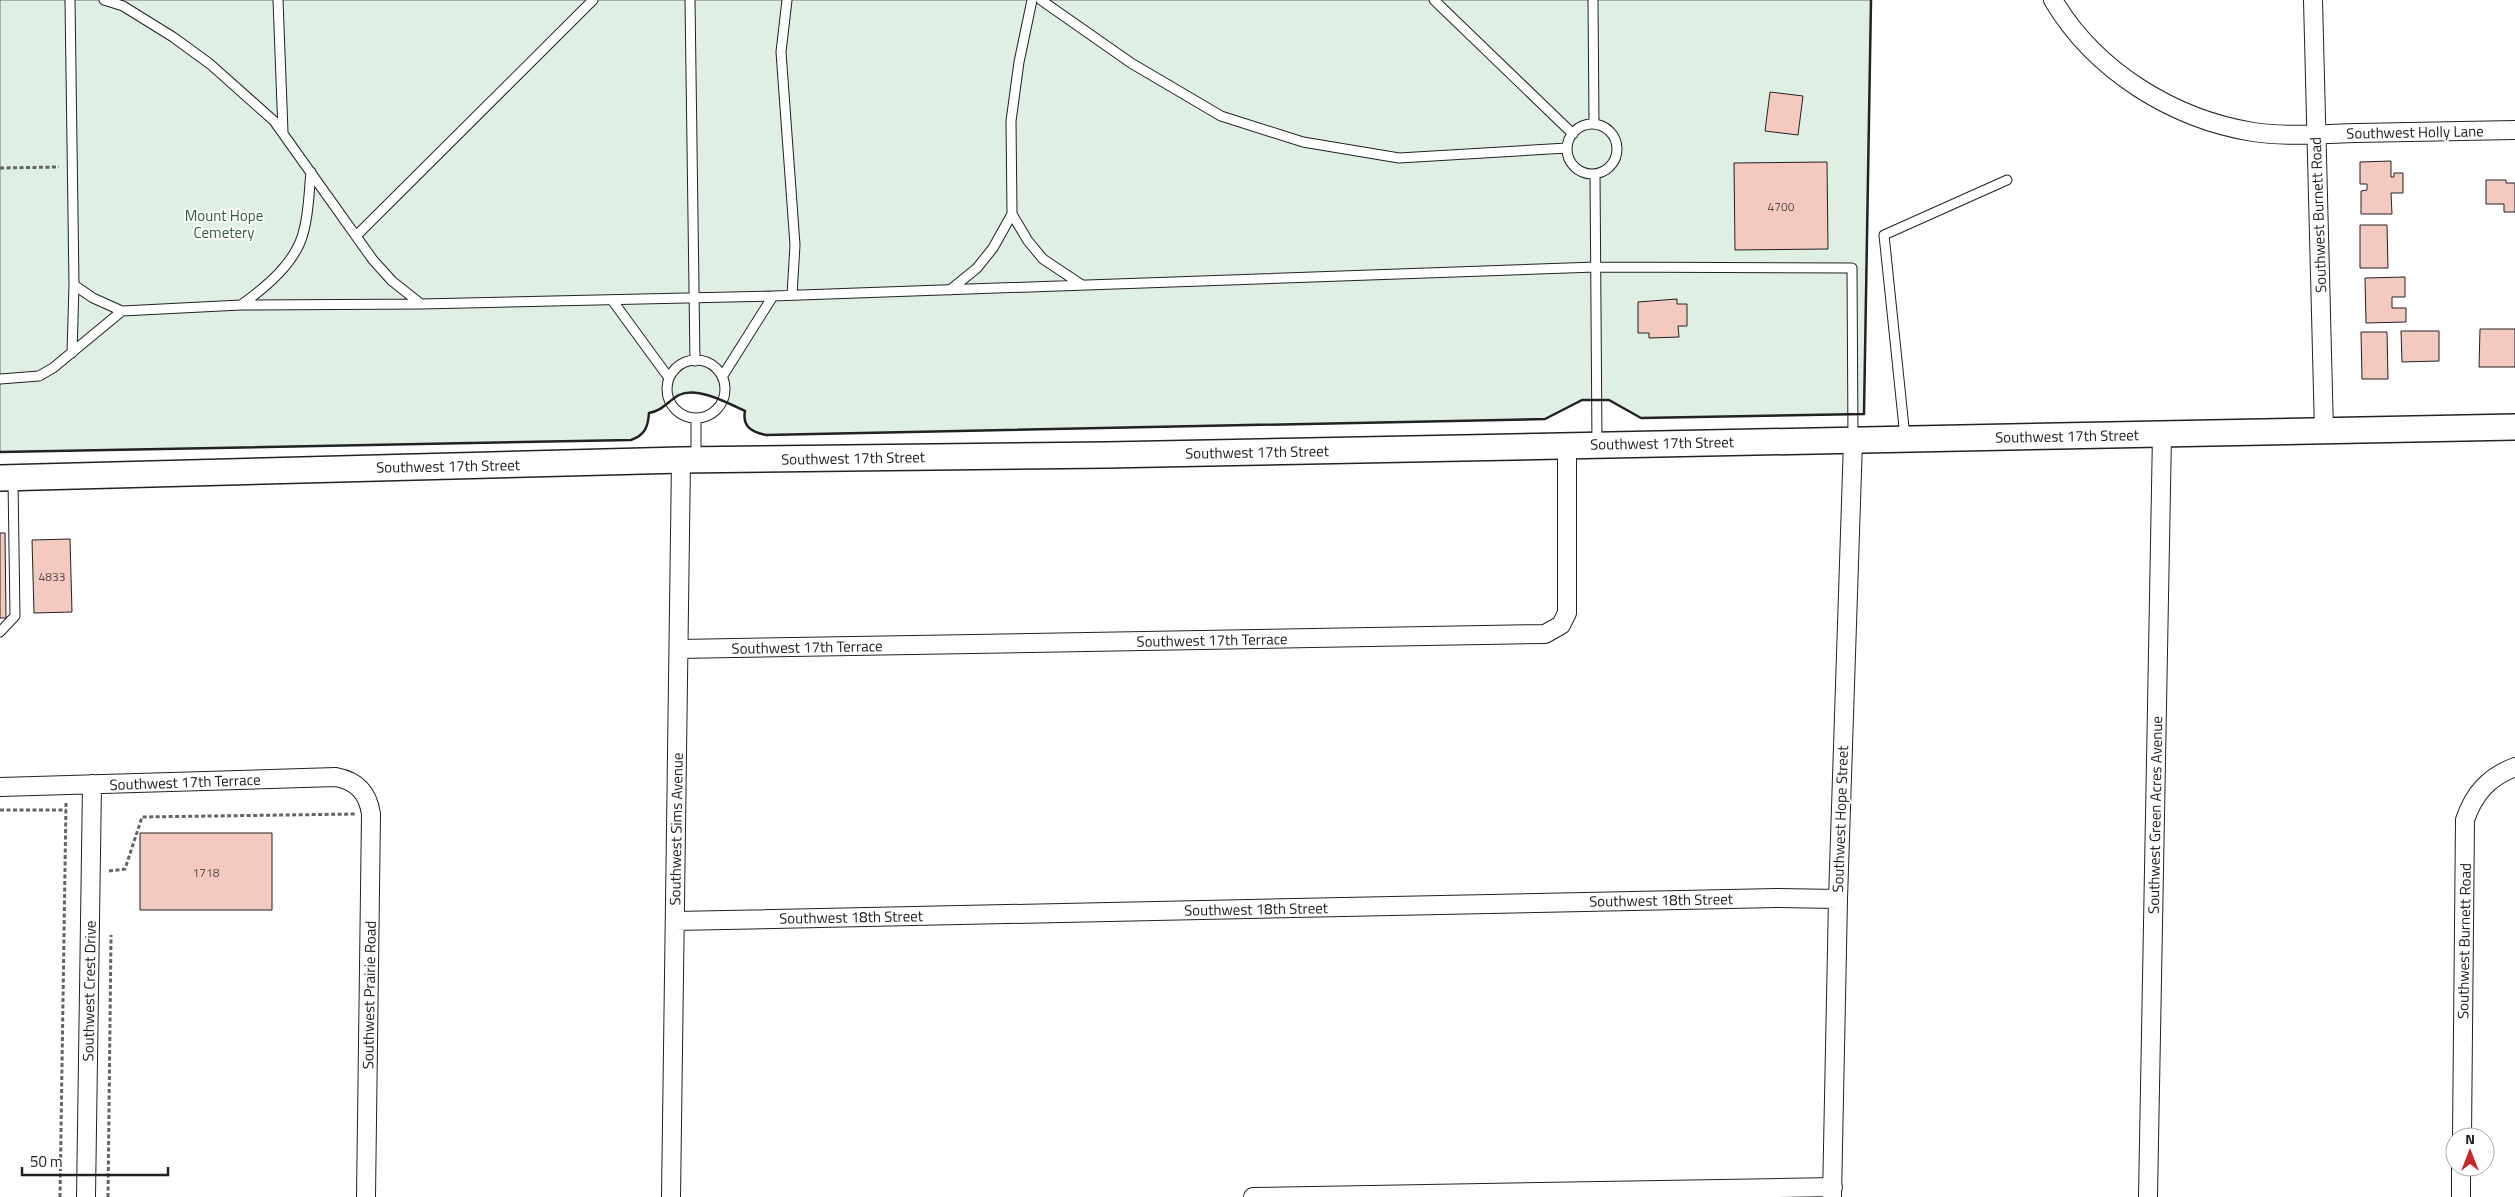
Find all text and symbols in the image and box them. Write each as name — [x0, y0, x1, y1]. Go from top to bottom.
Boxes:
street label: Southwest Holly Lane — [2346, 119, 2484, 145]
street label: Southwest Burnett Road — [2304, 137, 2332, 293]
house number: 4700 — [1768, 197, 1795, 216]
park label: Mount Hope Cemetery — [185, 204, 263, 244]
street label: Southwest 17th Street — [1995, 423, 2140, 449]
street label: Southwest 17th Street — [1590, 430, 1735, 456]
street label: Southwest 17th Street — [1185, 439, 1330, 465]
street label: Southwest 17th Street — [781, 445, 926, 471]
street label: Southwest 17th Street — [376, 453, 521, 479]
house number: 4833 — [39, 567, 65, 586]
street label: Southwest 17th Terrace — [1136, 627, 1288, 653]
street label: Southwest 17th Terrace — [731, 634, 883, 660]
street label: Southwest Green Acres Avenue — [2142, 716, 2168, 914]
street label: Southwest Hope Street — [1826, 744, 1854, 893]
street label: Southwest Sims Avenue — [663, 752, 689, 906]
street label: Southwest 17th Terrace — [109, 768, 261, 796]
house number: 1718 — [193, 863, 220, 882]
street label: Southwest Burnett Road — [2451, 863, 2477, 1019]
street label: Southwest 18th Street — [1589, 887, 1734, 913]
street label: Southwest 18th Street — [1184, 896, 1329, 922]
street label: Southwest 18th Street — [779, 904, 924, 930]
street label: Southwest Crest Drive — [76, 920, 102, 1062]
street label: Southwest Prairie Road — [356, 921, 382, 1069]
north arrow — [2445, 1127, 2495, 1177]
text: N — [2465, 1128, 2475, 1149]
scale bar — [22, 1144, 169, 1176]
text: 50 m — [30, 1150, 63, 1173]

